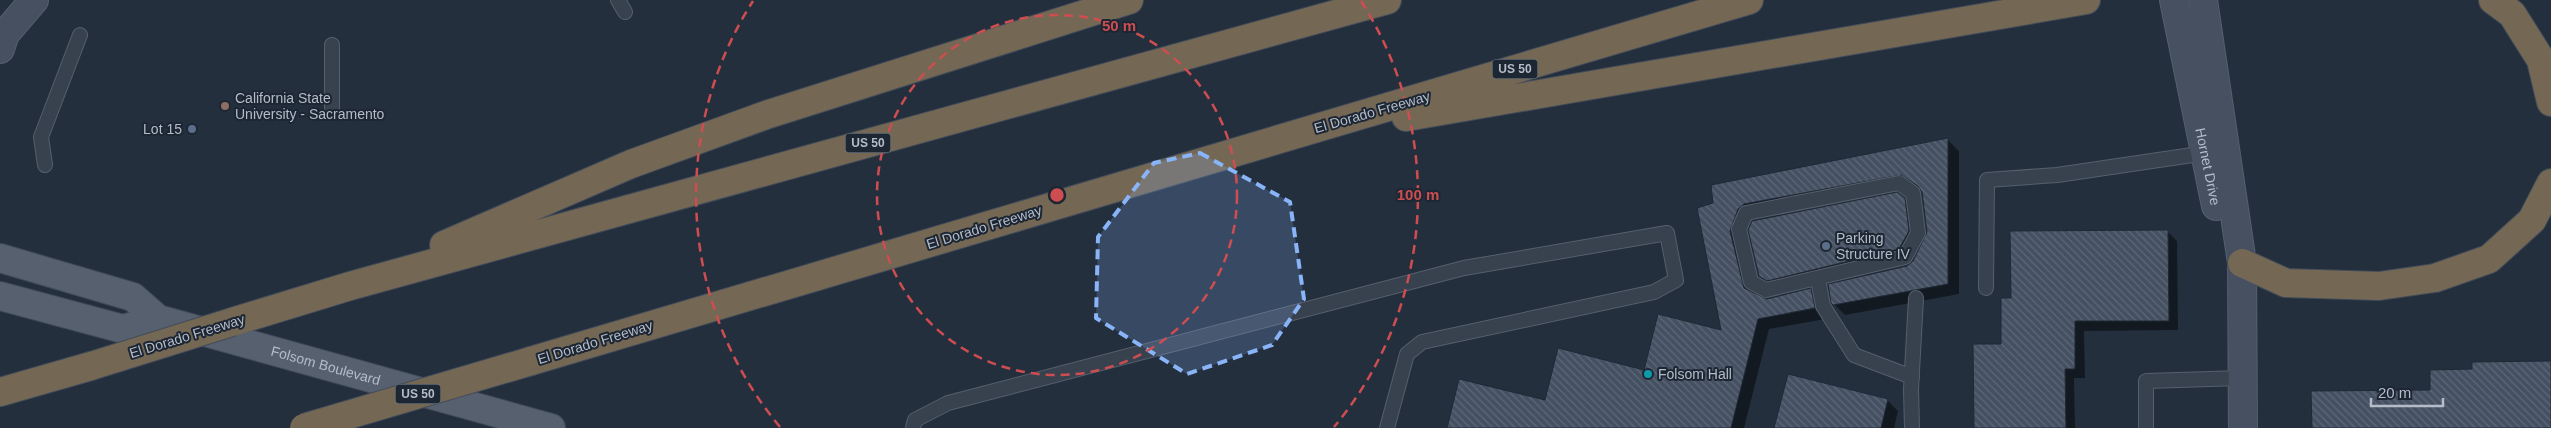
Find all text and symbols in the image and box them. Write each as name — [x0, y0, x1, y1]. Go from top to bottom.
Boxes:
text: 50 m — [1102, 17, 1136, 34]
road number: US 50 — [1492, 60, 1538, 78]
street label: El Dorado Freeway — [1312, 88, 1432, 136]
place label: California State University - Sacramento — [235, 90, 385, 122]
marker: California State University - Sacramento — [219, 100, 231, 112]
place label: Lot 15 — [143, 121, 182, 137]
marker: Lot 15 — [186, 123, 198, 135]
street label: Hornet Drive — [2192, 126, 2224, 207]
road number: US 50 — [846, 134, 890, 152]
centre of rings — [1048, 186, 1066, 204]
text: 100 m — [1397, 186, 1439, 203]
street label: El Dorado Freeway — [924, 202, 1044, 252]
place label: Parking Structure IV — [1836, 230, 1911, 262]
marker: Parking Structure IV — [1820, 240, 1832, 252]
street label: El Dorado Freeway — [127, 311, 247, 361]
street label: El Dorado Freeway — [535, 317, 655, 367]
street label: Folsom Boulevard — [269, 343, 382, 388]
place label: Folsom Hall — [1658, 366, 1732, 382]
marker: Folsom Hall — [1642, 368, 1654, 380]
scale bar — [2371, 376, 2444, 408]
road number: US 50 — [396, 384, 440, 404]
text: 20 m — [2378, 384, 2411, 401]

